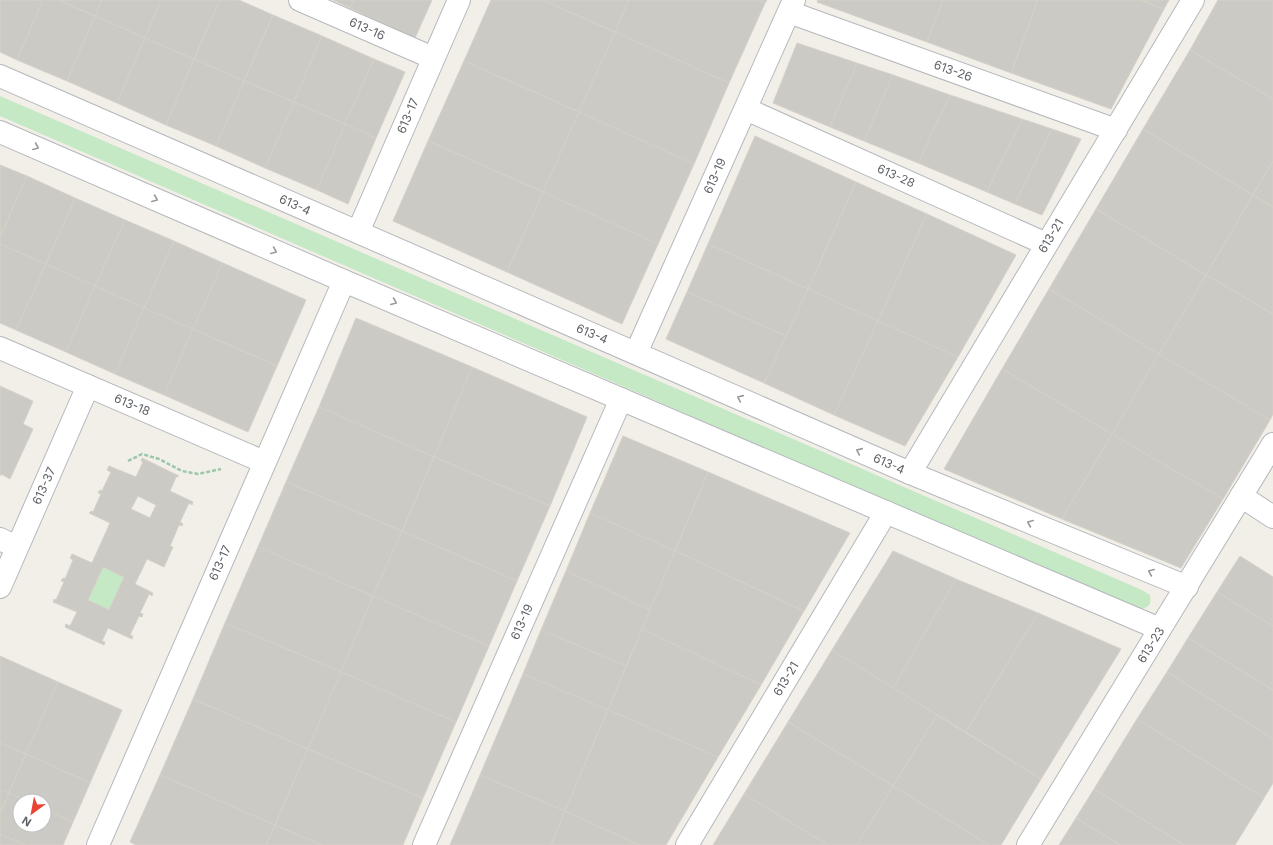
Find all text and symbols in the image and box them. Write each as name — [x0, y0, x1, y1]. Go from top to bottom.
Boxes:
street label: 613-16 — [347, 14, 387, 43]
street label: 613-26 — [932, 57, 974, 84]
street label: 613-17 — [393, 96, 422, 136]
one-way arrow — [31, 142, 39, 150]
street label: 613-19 — [700, 156, 729, 196]
street label: 613-28 — [875, 161, 917, 190]
street label: 613-4 — [277, 191, 314, 218]
one-way arrow — [151, 194, 158, 202]
street label: 613-21 — [1035, 216, 1067, 255]
one-way arrow — [271, 246, 278, 254]
one-way arrow — [389, 297, 397, 305]
street label: 613-4 — [574, 320, 611, 347]
street label: 613-18 — [112, 390, 152, 419]
one-way arrow — [737, 395, 744, 403]
one-way arrow — [856, 447, 863, 455]
street label: 613-4 — [871, 450, 908, 477]
street label: 613-37 — [29, 465, 58, 507]
one-way arrow — [1027, 519, 1034, 527]
street label: 613-17 — [205, 543, 234, 583]
one-way arrow — [1147, 569, 1154, 577]
street label: 613-19 — [507, 602, 536, 642]
street label: 613-23 — [1134, 624, 1167, 665]
street label: 613-21 — [770, 659, 802, 698]
north arrow — [12, 793, 52, 833]
text: N — [19, 813, 34, 830]

